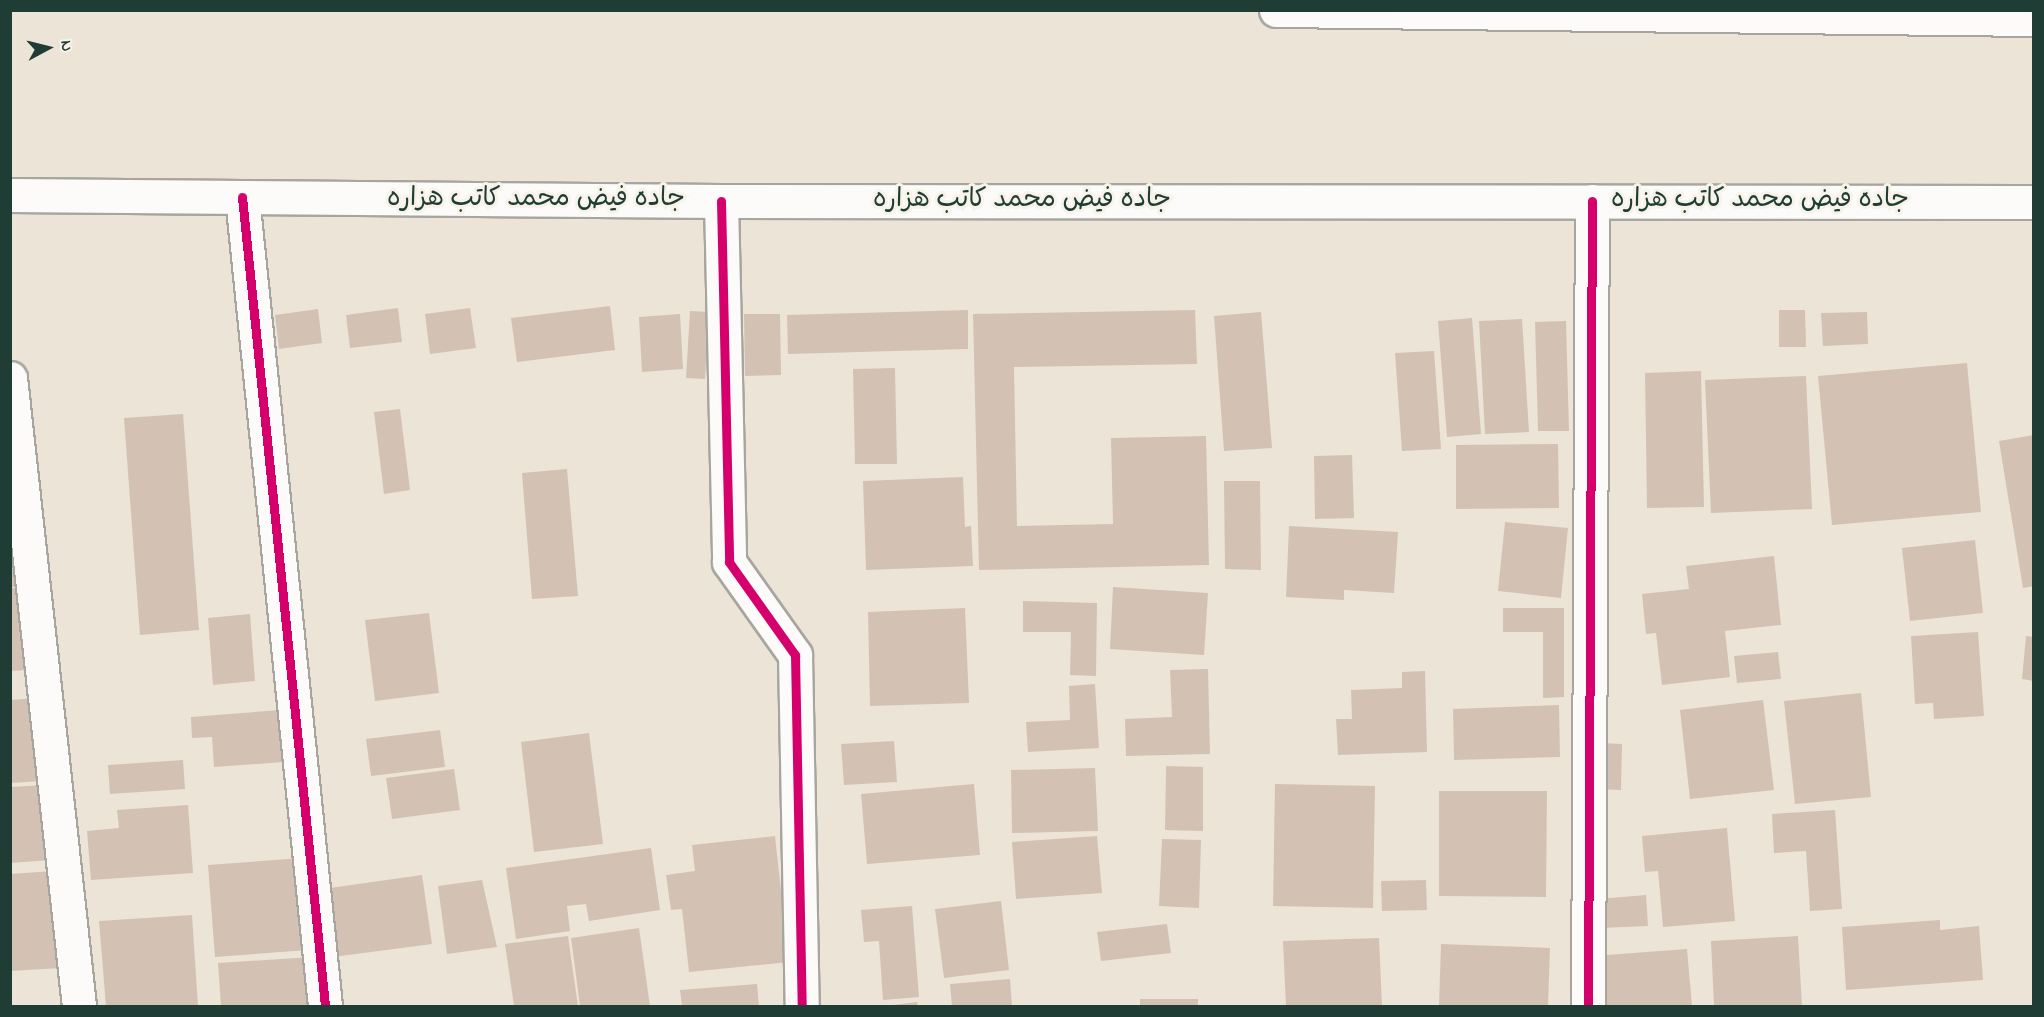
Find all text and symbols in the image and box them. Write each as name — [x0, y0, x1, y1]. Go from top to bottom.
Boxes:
north arrow — [18, 18, 78, 78]
text: N — [53, 39, 78, 53]
street label: جاده فیض محمد کاتب هزاره — [387, 184, 685, 216]
street label: جاده فیض محمد کاتب هزاره — [873, 185, 1171, 217]
street label: جاده فیض محمد کاتب هزاره — [1611, 185, 1909, 217]

